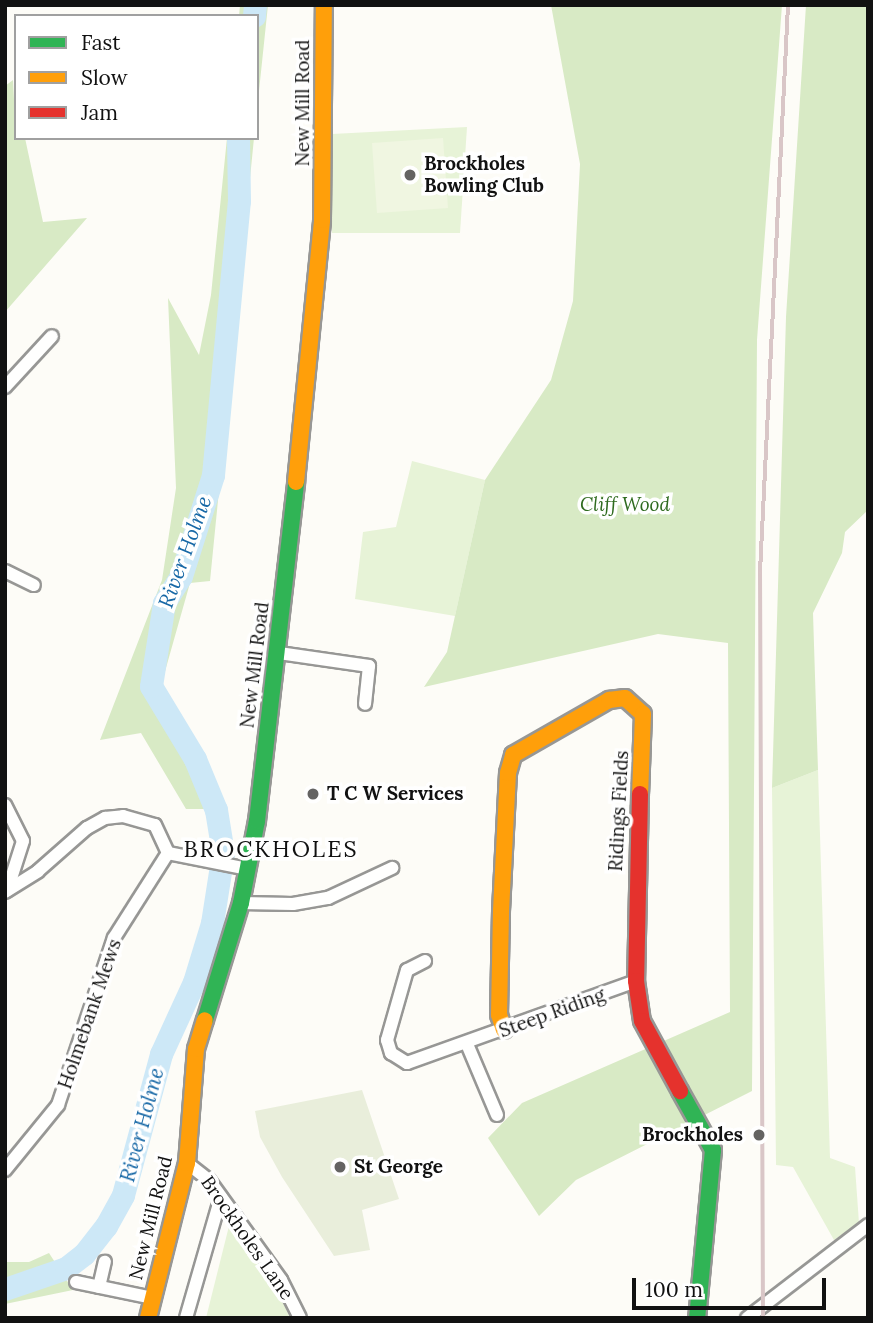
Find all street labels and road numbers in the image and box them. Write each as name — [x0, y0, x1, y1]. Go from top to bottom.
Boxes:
street label: New Mill Road — [292, 40, 314, 166]
street label: New Mill Road — [236, 601, 274, 729]
street label: Ridings Fields — [604, 750, 634, 872]
street label: Holmebank Mews — [54, 936, 126, 1092]
street label: Steep Riding — [496, 983, 608, 1043]
street label: New Mill Road — [125, 1154, 177, 1282]
street label: Brockholes Lane — [196, 1172, 298, 1304]

